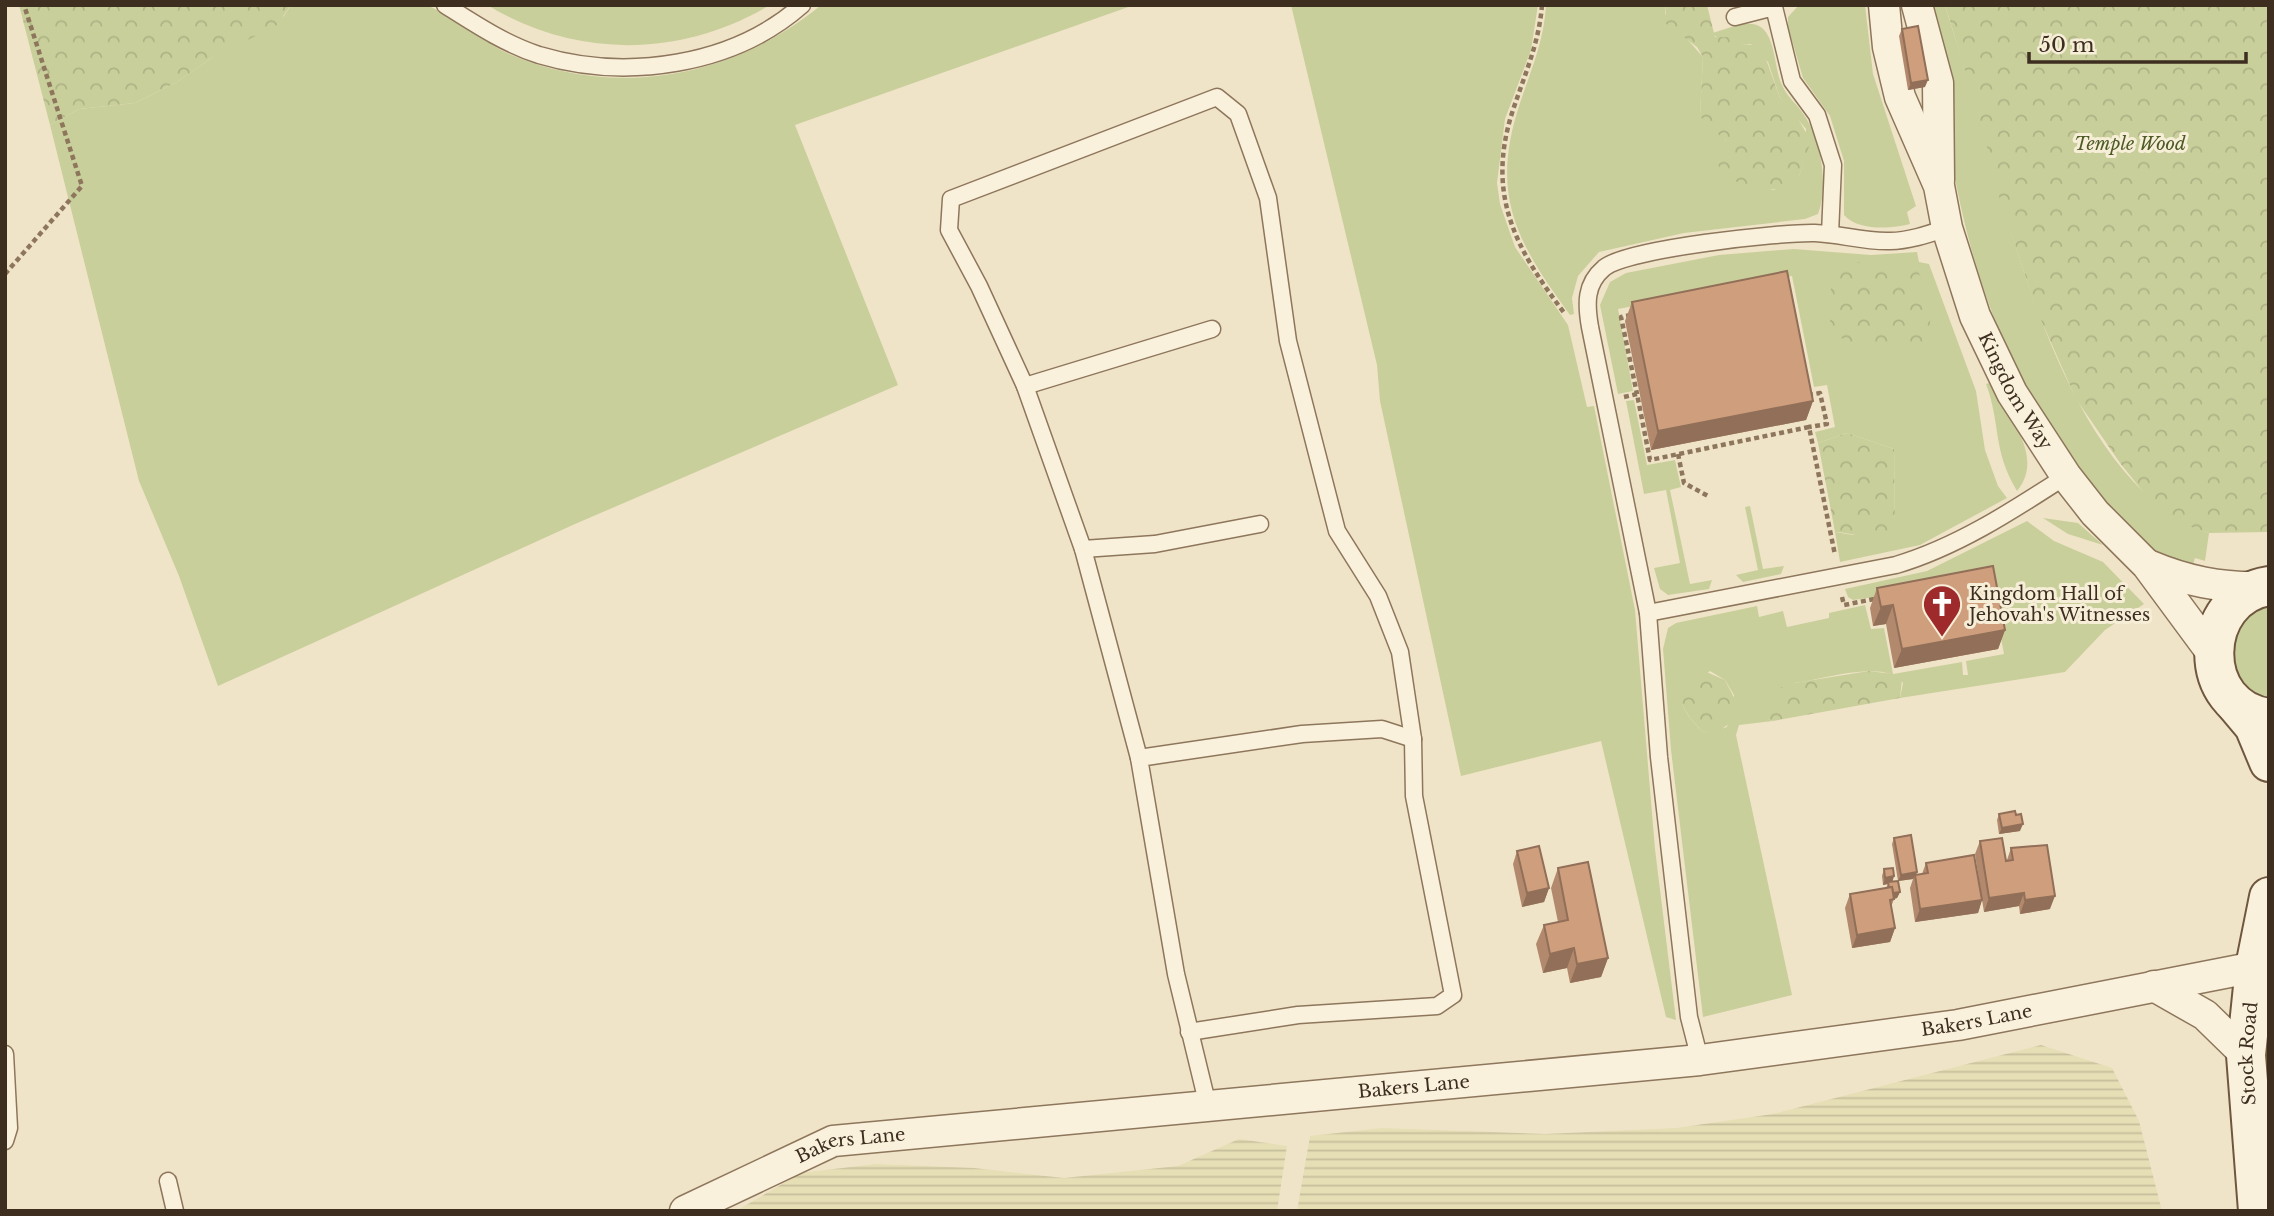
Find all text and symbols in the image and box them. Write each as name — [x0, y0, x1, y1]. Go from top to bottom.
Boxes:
scale bar — [2029, 21, 2246, 65]
text: 50 m — [2039, 32, 2095, 58]
park label: Temple Wood — [2074, 133, 2186, 155]
street label: Kingdom Way — [1973, 329, 2057, 454]
church icon: Kingdom Hall of Jehovah's Witnesses — [1921, 583, 1963, 638]
place label: Kingdom Hall of Jehovah's Witnesses — [1967, 583, 2150, 626]
street label: Bakers Lane — [1920, 1000, 2034, 1041]
street label: Stock Road — [2235, 1001, 2262, 1106]
street label: Bakers Lane — [1357, 1071, 1471, 1103]
street label: Bakers Lane — [792, 1123, 906, 1168]

